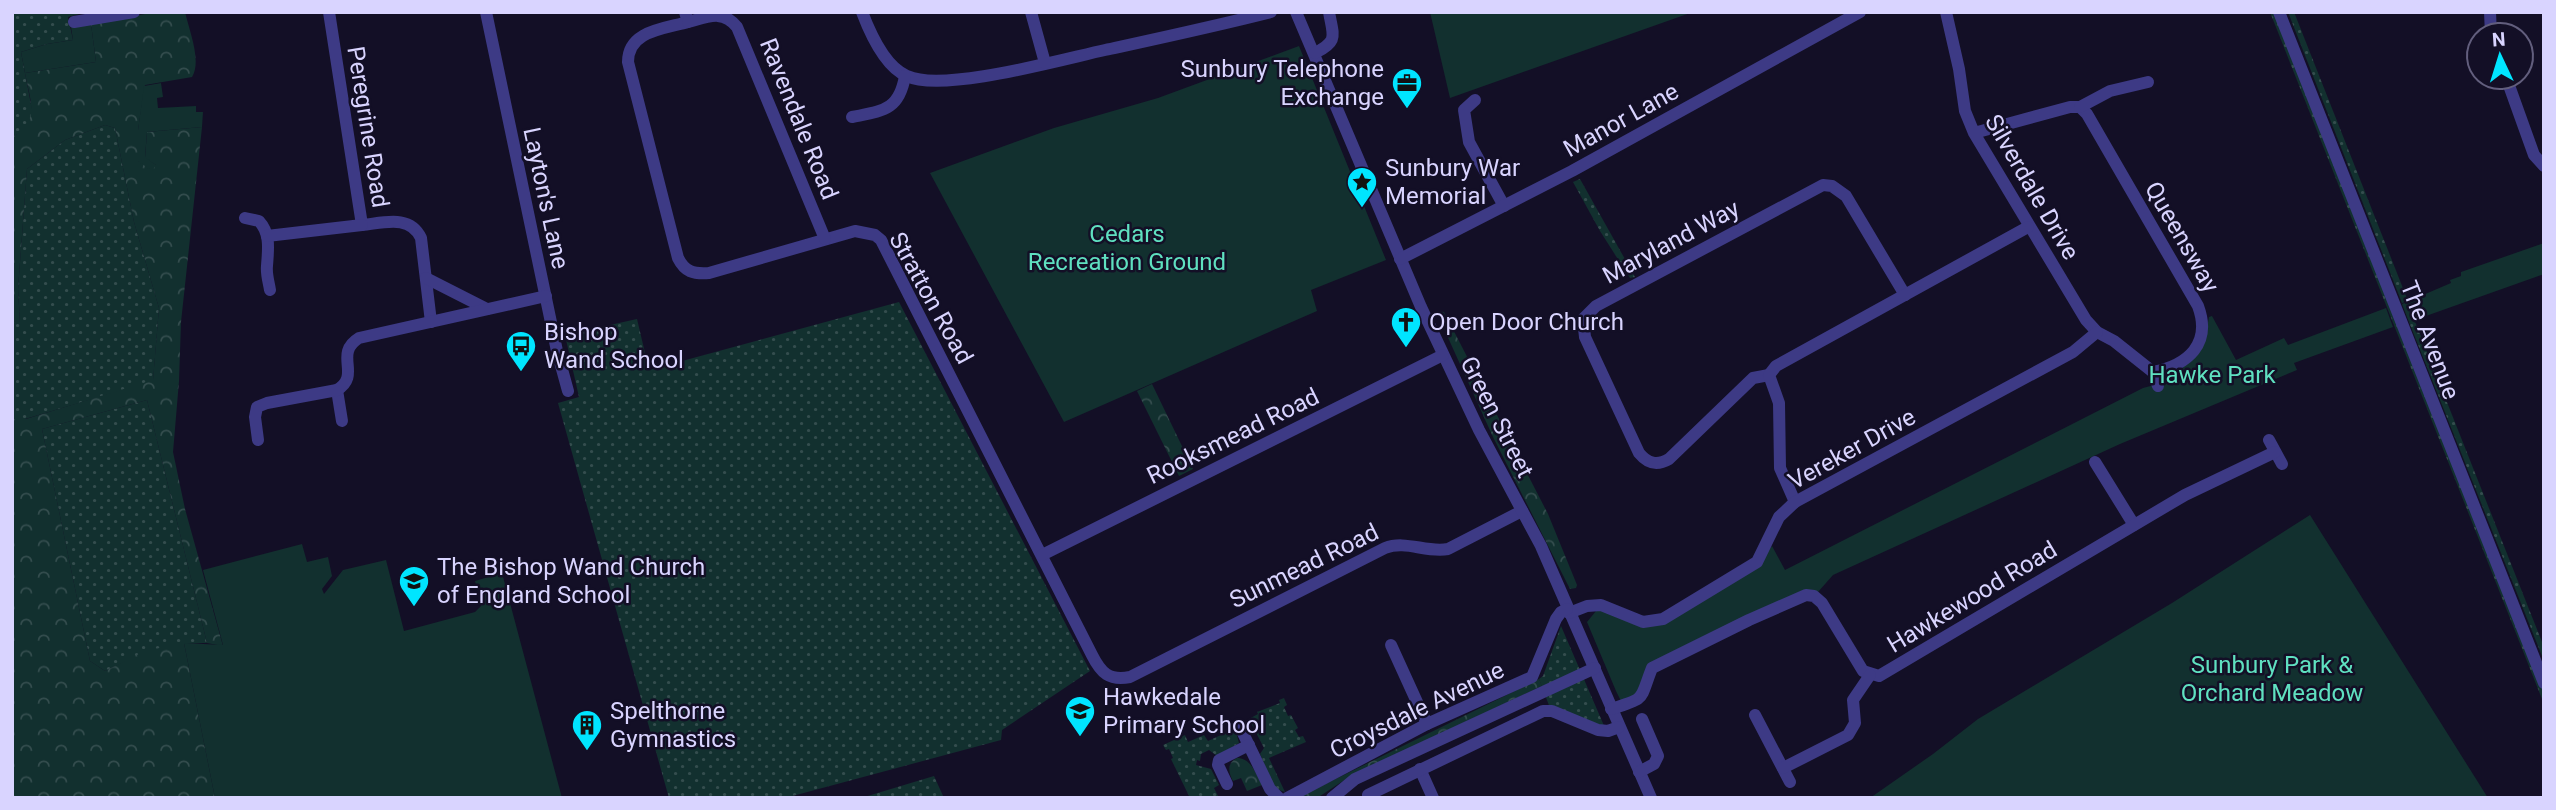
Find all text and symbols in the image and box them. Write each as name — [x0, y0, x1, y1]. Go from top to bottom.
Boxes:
north arrow — [2465, 21, 2535, 91]
text: N — [2491, 28, 2506, 51]
street label: Ravendale Road — [754, 34, 844, 204]
street label: Peregrine Road — [341, 44, 395, 210]
place label: Sunbury Telephone Exchange — [1181, 55, 1384, 111]
office icon: Sunbury Telephone Exchange — [1390, 66, 1424, 110]
street label: Manor Lane — [1559, 77, 1683, 163]
street label: Silverdale Drive — [1979, 109, 2085, 265]
street label: Layton's Lane — [517, 125, 575, 271]
place label: Sunbury War Memorial — [1385, 154, 1520, 210]
place icon: Sunbury War Memorial — [1345, 165, 1379, 209]
street label: Queensway — [2139, 177, 2225, 298]
street label: Maryland Way — [1598, 194, 1745, 290]
park label: Cedars Recreation Ground — [1028, 220, 1226, 276]
street label: Stratton Road — [883, 227, 979, 369]
street label: The Avenue — [2395, 277, 2465, 403]
church icon: Open Door Church — [1389, 305, 1423, 349]
place label: Open Door Church — [1429, 308, 1624, 336]
place label: Bishop Wand School — [544, 318, 684, 374]
bus stop icon: Bishop Wand School — [504, 329, 538, 373]
street label: Green Street — [1455, 352, 1540, 482]
park label: Hawke Park — [2148, 361, 2276, 389]
street label: Rooksmead Road — [1142, 382, 1324, 490]
street label: Vereker Drive — [1784, 403, 1920, 495]
street label: Sunmead Road — [1225, 518, 1383, 614]
street label: Hawkewood Road — [1882, 535, 2062, 659]
place label: The Bishop Wand Church of England School — [437, 553, 705, 609]
school or university icon: The Bishop Wand Church of England School — [397, 564, 431, 608]
park label: Sunbury Park & Orchard Meadow — [2181, 651, 2363, 707]
street label: Croysdale Avenue — [1325, 656, 1509, 764]
place label: Hawkedale Primary School — [1103, 683, 1265, 739]
school or university icon: Hawkedale Primary School — [1063, 694, 1097, 738]
place label: Spelthorne Gymnastics — [610, 697, 736, 753]
building icon: Spelthorne Gymnastics — [570, 708, 604, 752]

